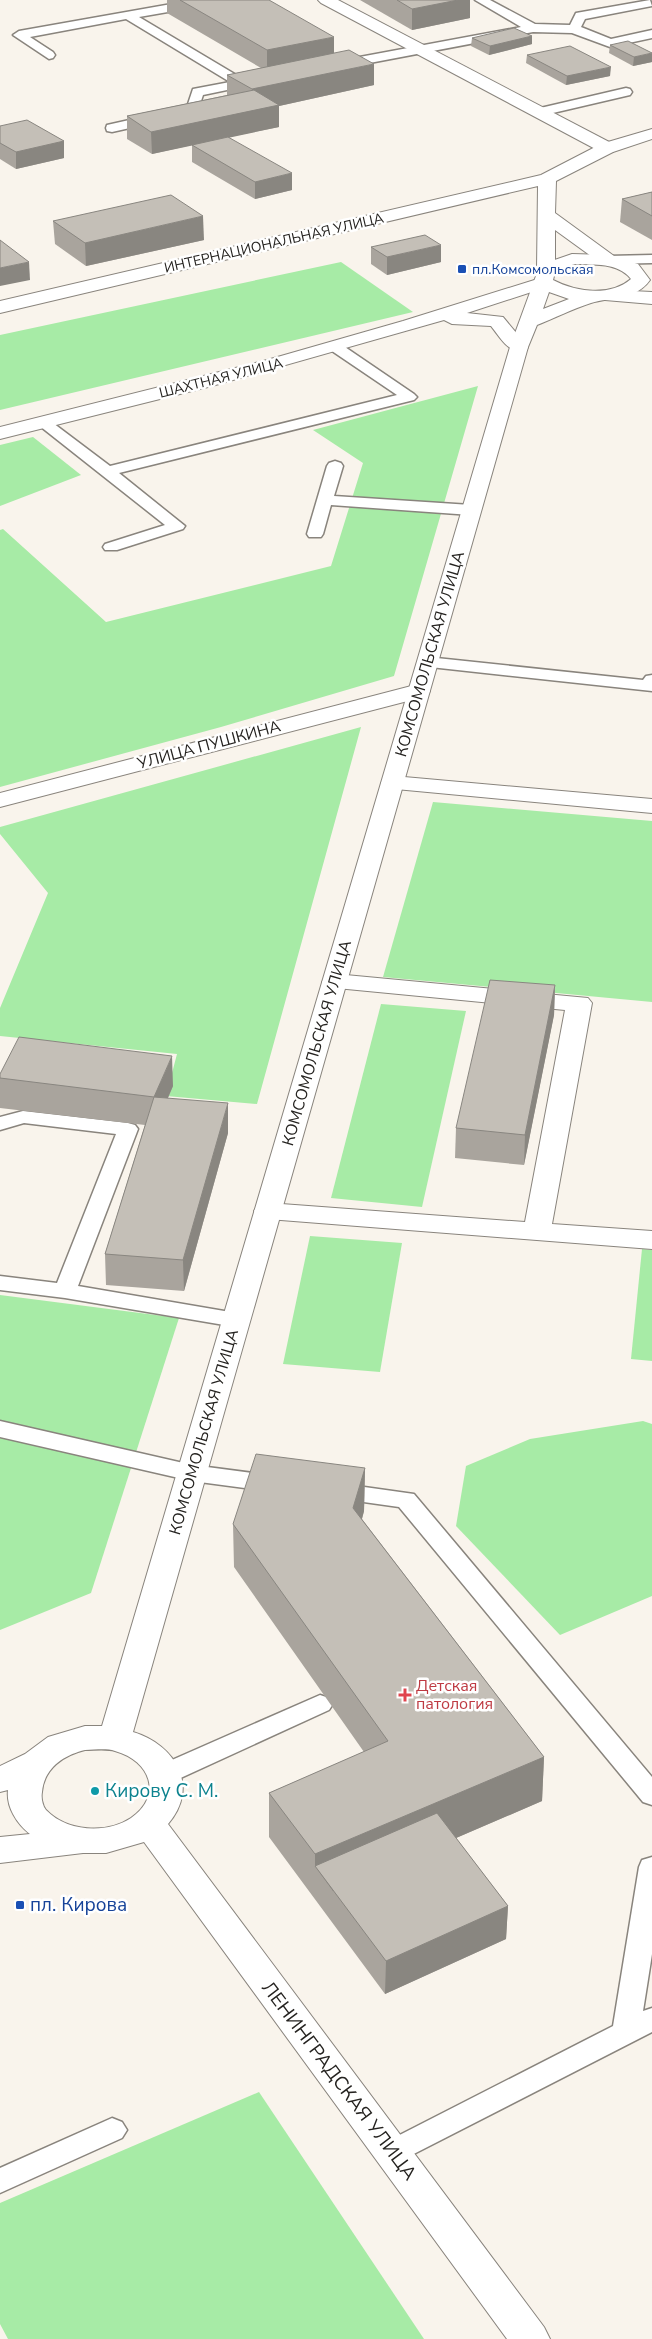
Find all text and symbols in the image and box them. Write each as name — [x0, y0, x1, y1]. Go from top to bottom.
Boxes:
street label: ИНТЕРНАЦИОНАЛЬНАЯ УЛИЦА — [162, 208, 386, 278]
place label: пл.Комсомольская — [472, 260, 594, 279]
marker: пл.Комсомольская — [456, 263, 468, 275]
street label: ШАХТНАЯ УЛИЦА — [157, 353, 285, 403]
street label: КОМСОМОЛЬСКАЯ УЛИЦА — [390, 548, 470, 759]
street label: УЛИЦА ПУШКИНА — [134, 715, 283, 775]
street label: КОМСОМОЛЬСКАЯ УЛИЦА — [277, 937, 357, 1148]
street label: КОМСОМОЛЬСКАЯ УЛИЦА — [164, 1326, 244, 1537]
place label: Детская патология — [416, 1675, 493, 1715]
marker: Детская патология — [398, 1688, 412, 1702]
place label: Кирову С. М. — [105, 1778, 218, 1804]
marker: Кирову С. М. — [89, 1785, 101, 1797]
place label: пл. Кирова — [30, 1892, 127, 1918]
marker: пл. Кирова — [14, 1899, 26, 1911]
street label: ЛЕНИНГРАДСКАЯ УЛИЦА — [255, 1976, 423, 2186]

